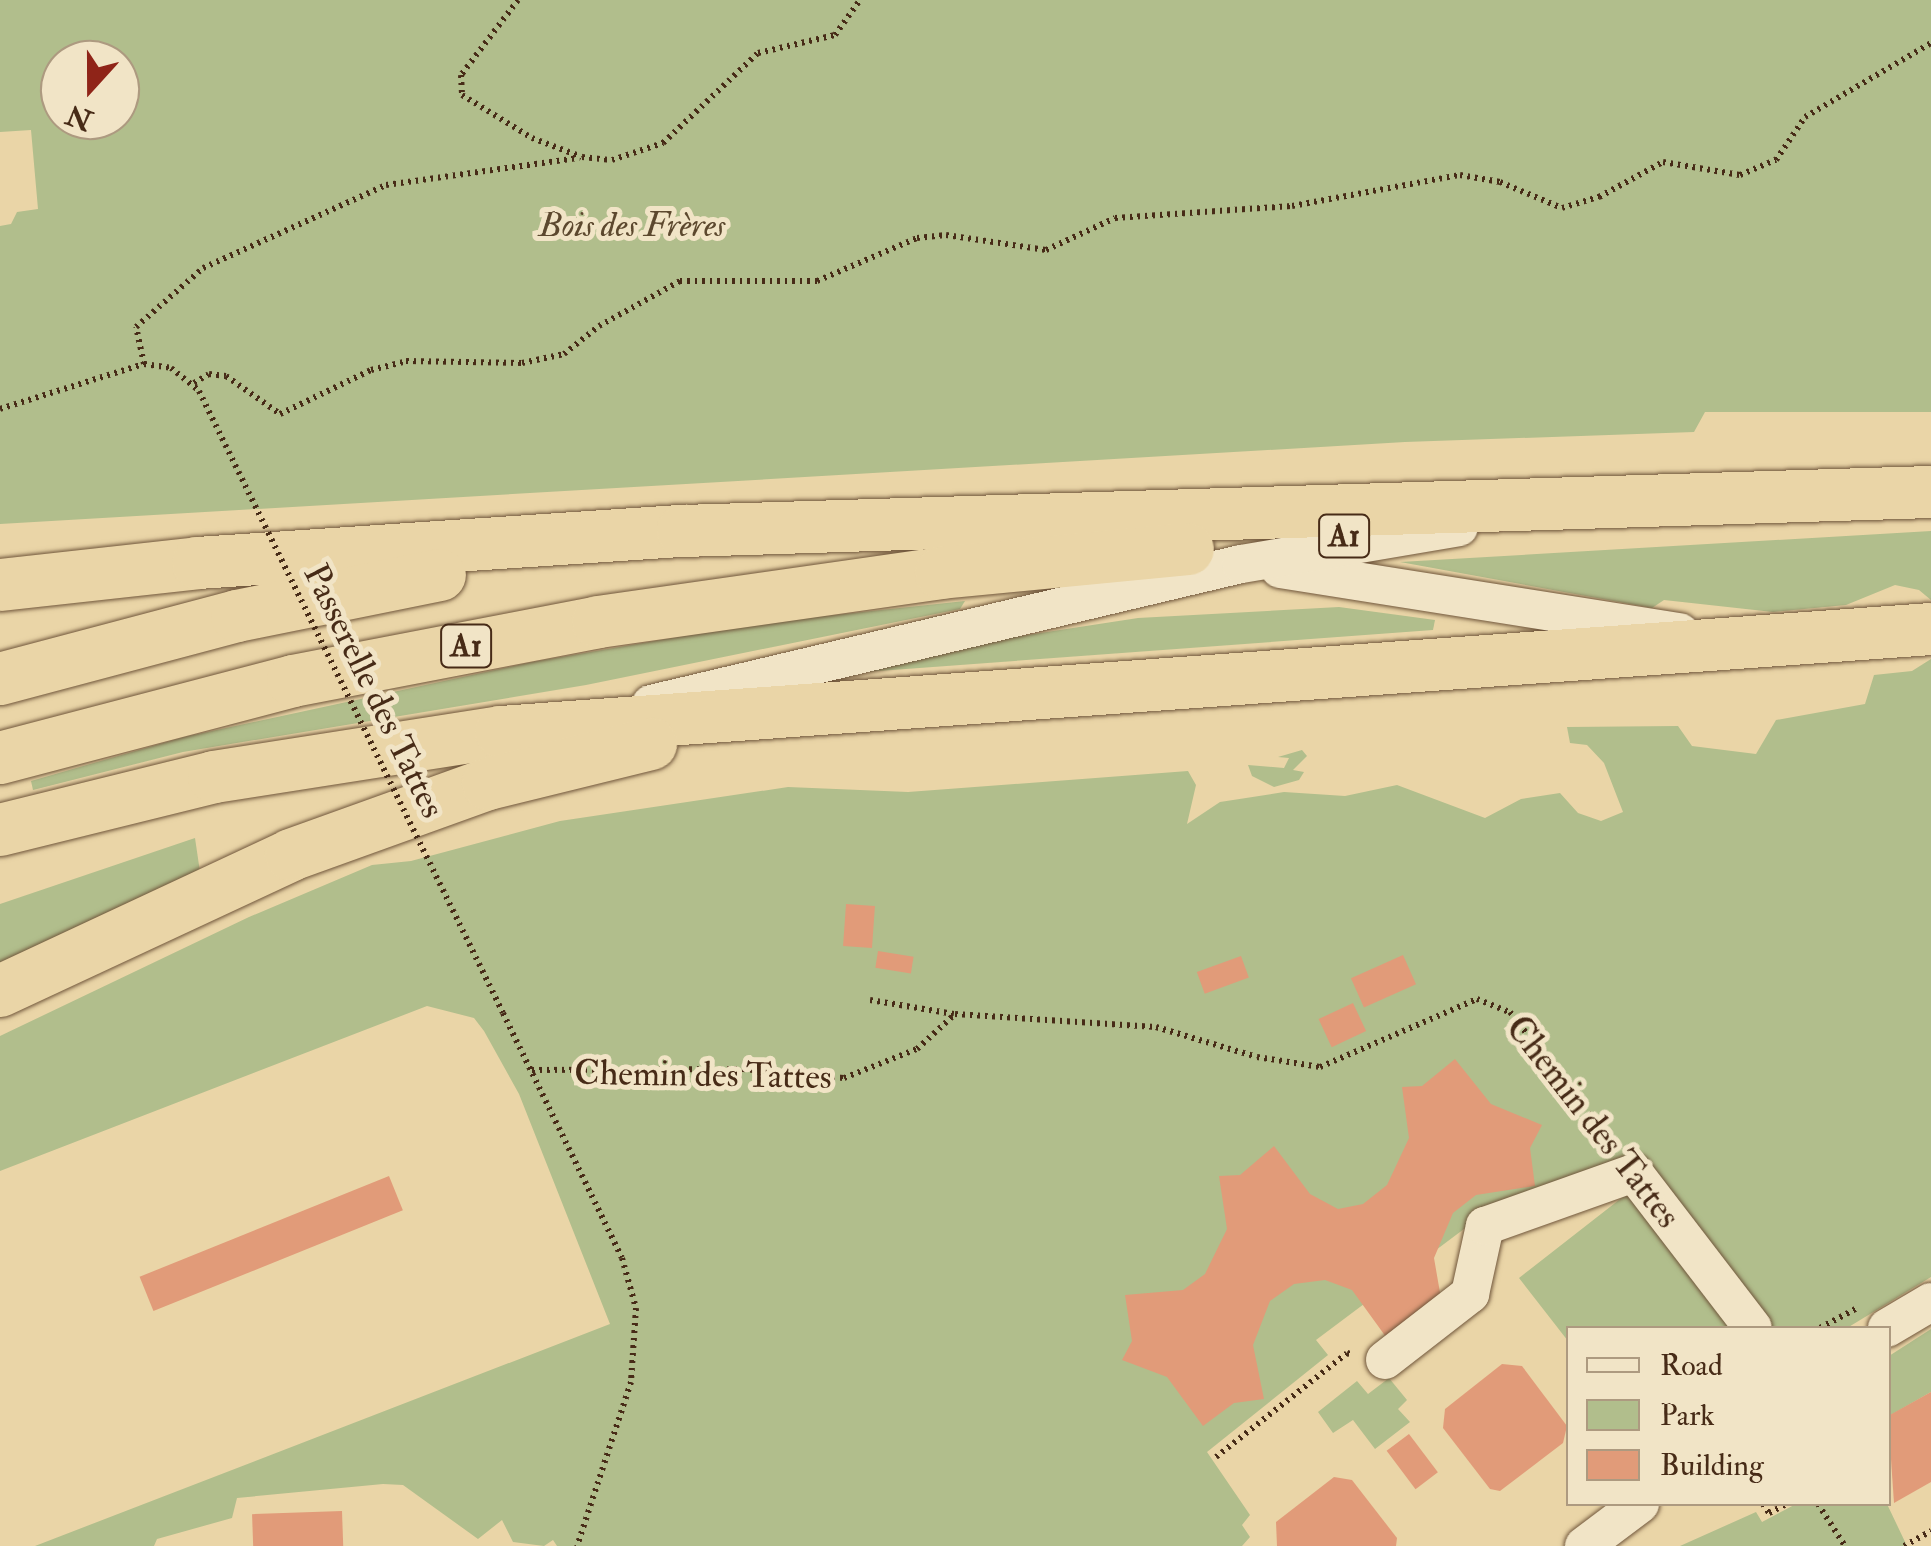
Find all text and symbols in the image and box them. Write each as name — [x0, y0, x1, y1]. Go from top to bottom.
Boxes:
north arrow — [40, 40, 140, 140]
text: N — [62, 96, 98, 137]
park label: Bois des Frères — [539, 204, 725, 246]
road number: A1 — [1316, 509, 1372, 563]
street label: Passerelle des Tattes — [294, 557, 454, 825]
road number: A1 — [438, 619, 494, 673]
street label: Chemin des Tattes — [1497, 1008, 1689, 1236]
street label: Chemin des Tattes — [574, 1052, 832, 1098]
legend — [1566, 1326, 1891, 1506]
text: Road — [1660, 1347, 1723, 1384]
text: Park — [1660, 1397, 1715, 1434]
text: Building — [1660, 1447, 1764, 1484]

